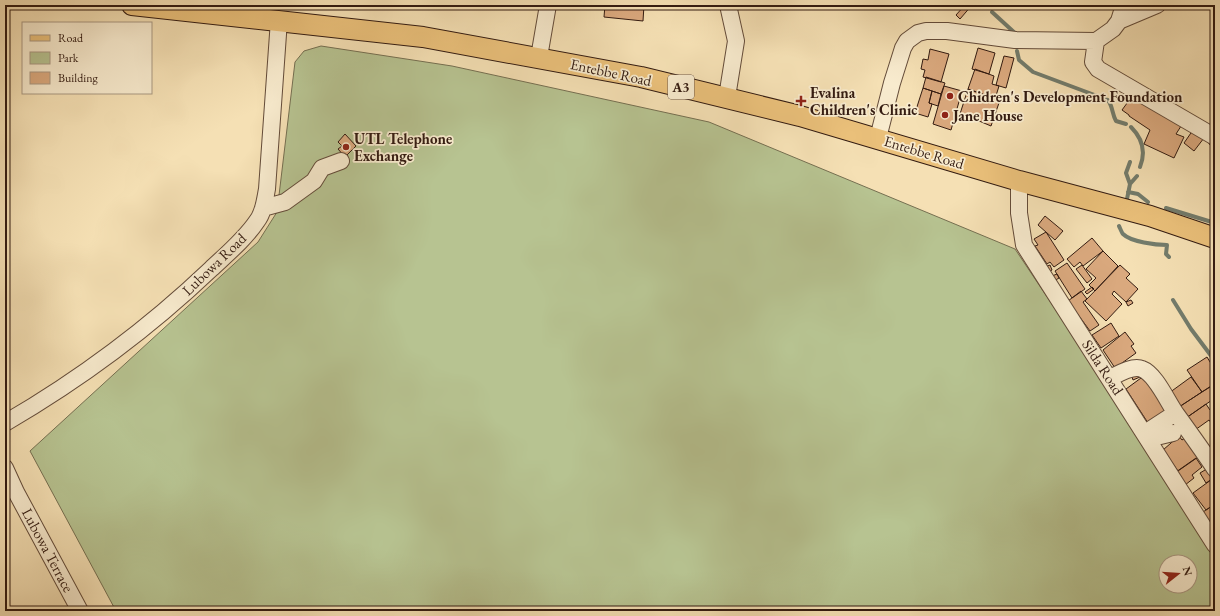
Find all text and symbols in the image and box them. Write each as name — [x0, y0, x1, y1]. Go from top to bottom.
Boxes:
legend — [22, 22, 152, 94]
text: Road — [58, 30, 84, 46]
text: Park — [58, 50, 79, 66]
street label: Entebbe Road — [569, 54, 654, 90]
text: Building — [58, 70, 99, 86]
road number: A3 — [668, 75, 694, 99]
place label: Evalina Children's Clinic — [810, 83, 917, 119]
place label: Chidren's Development Foundation — [958, 87, 1183, 106]
marker: Chidren's Development Foundation — [945, 91, 955, 101]
marker: Evalina Children's Clinic — [795, 95, 807, 107]
place label: Jane House — [951, 106, 1023, 125]
marker: Jane House — [940, 110, 950, 120]
place label: UTL Telephone Exchange — [354, 129, 452, 165]
street label: Entebbe Road — [882, 131, 967, 173]
marker: UTL Telephone Exchange — [341, 142, 351, 152]
street label: Lubowa Road — [178, 228, 250, 299]
street label: Silda Road — [1078, 336, 1128, 399]
street label: Lubowa Terrace — [18, 505, 78, 595]
north arrow — [1158, 554, 1198, 594]
text: N — [1180, 565, 1196, 577]

